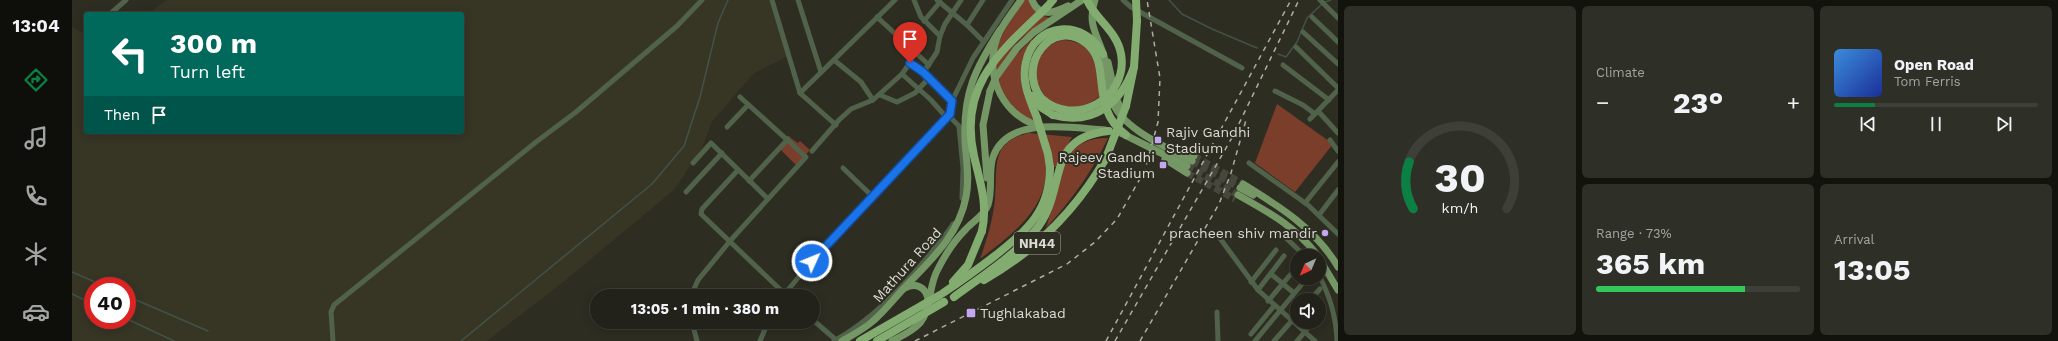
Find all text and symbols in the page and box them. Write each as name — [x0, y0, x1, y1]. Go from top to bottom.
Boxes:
text: 13:04 — [12, 15, 60, 36]
pin — [893, 22, 927, 63]
text: 300 m — [170, 27, 257, 60]
icon: left — [104, 28, 156, 80]
icon: arrive — [899, 28, 921, 50]
text: Open Road — [1894, 56, 1974, 74]
text: Turn left — [170, 61, 245, 82]
text: Climate — [1596, 65, 1645, 80]
icon: directions — [22, 66, 50, 94]
text: Tom Ferris — [1894, 74, 1961, 89]
text: 23° — [1673, 85, 1723, 120]
text: − — [1596, 90, 1609, 115]
text: + — [1787, 90, 1800, 115]
icon: arrive — [148, 104, 170, 126]
text: Then — [104, 106, 140, 124]
icon: previous — [1857, 113, 1879, 135]
icon: pause — [1925, 113, 1947, 135]
icon: next — [1993, 113, 2015, 135]
icon: music — [22, 124, 50, 152]
place label: Rajiv Gandhi Stadium — [1166, 124, 1250, 156]
marker: Rajiv Gandhi Stadium — [1153, 135, 1163, 145]
place label: Rajeev Gandhi Stadium — [1058, 149, 1155, 181]
text: 30 — [1434, 152, 1486, 201]
marker: Rajeev Gandhi Stadium — [1158, 160, 1168, 170]
icon: phone — [22, 182, 50, 210]
text: km/h — [1442, 199, 1478, 215]
street label: Mathura Road — [869, 224, 945, 306]
place label: pracheen shiv mandir — [1169, 225, 1317, 241]
text: Range · 73% — [1596, 226, 1672, 241]
marker: pracheen shiv mandir — [1320, 228, 1330, 238]
road number: NH44 — [1014, 232, 1060, 254]
text: Arrival — [1834, 232, 1875, 247]
icon: climate — [22, 240, 50, 268]
position arrow — [791, 240, 833, 282]
text: 365 km — [1596, 246, 1705, 281]
north arrow — [1290, 249, 1326, 285]
map controls — [1290, 249, 1326, 329]
text: 13:05 — [1834, 252, 1910, 287]
speed limit sign: 40 — [84, 277, 136, 329]
button: sound — [1290, 293, 1326, 329]
icon: car — [22, 298, 50, 326]
text: 13:05 · 1 min · 380 m — [631, 300, 779, 318]
place label: Tughlakabad — [980, 305, 1066, 321]
marker: Tughlakabad — [965, 307, 977, 319]

